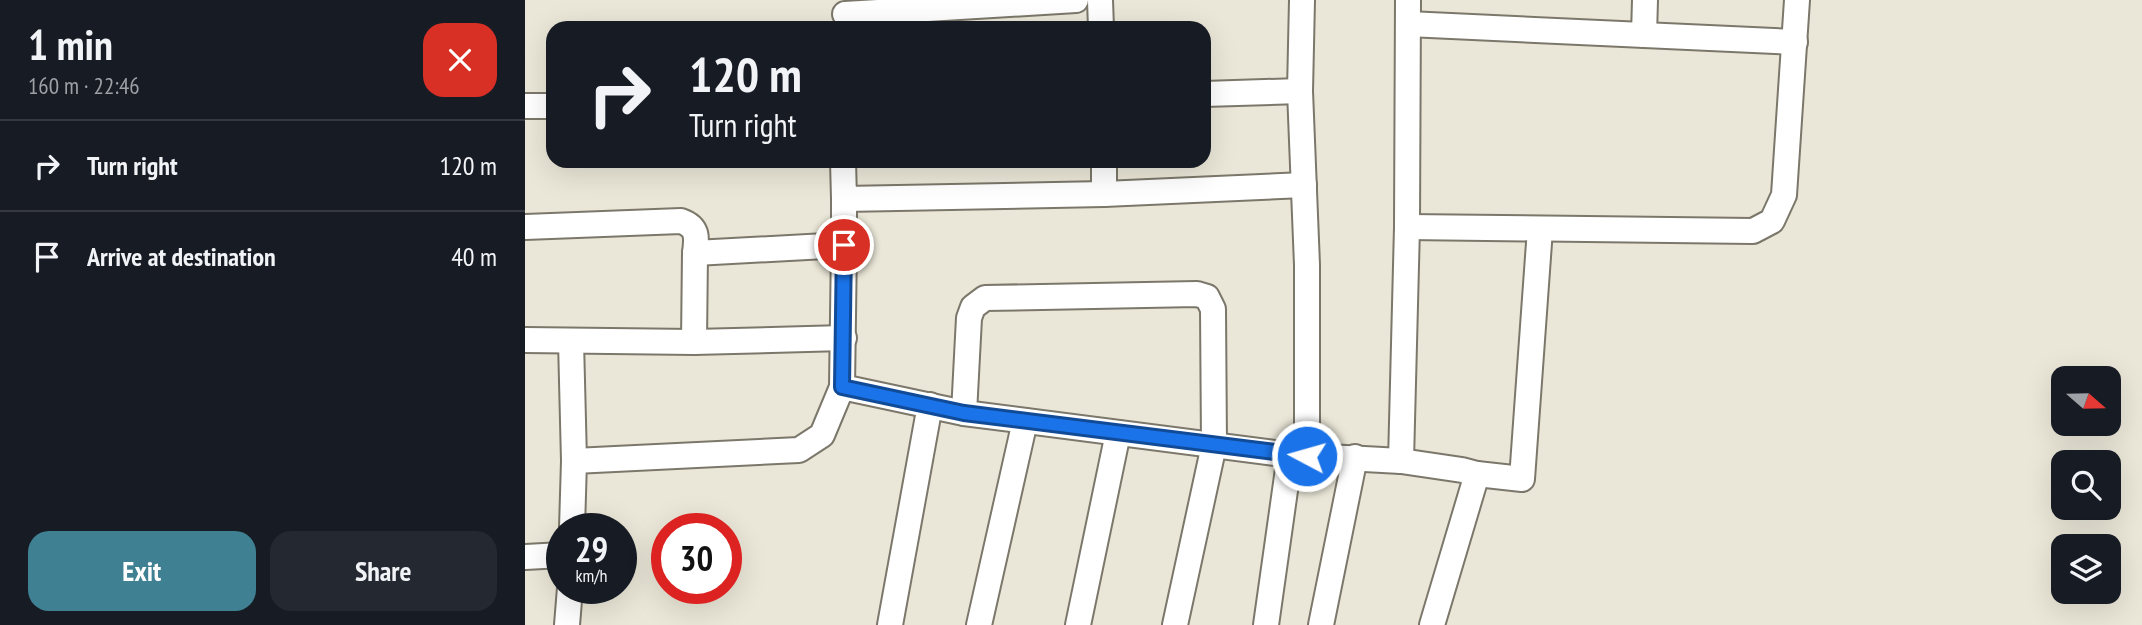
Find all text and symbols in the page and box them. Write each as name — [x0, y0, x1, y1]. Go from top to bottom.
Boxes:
text: 1 min — [28, 17, 113, 72]
button: close — [423, 23, 497, 97]
text: 120 m — [689, 42, 802, 106]
icon: right — [574, 49, 665, 140]
text: 160 m · 22:46 — [28, 71, 140, 100]
text: Turn right — [689, 104, 797, 146]
icon: right — [28, 147, 66, 185]
text: Turn right — [87, 149, 178, 182]
text: 120 m — [439, 149, 497, 182]
pin — [814, 215, 874, 275]
icon: arrive — [825, 226, 863, 264]
icon: arrive — [28, 238, 66, 276]
text: Arrive at destination — [87, 240, 276, 273]
text: 40 m — [451, 240, 497, 273]
north arrow — [2051, 366, 2121, 436]
map controls — [2051, 366, 2121, 604]
position arrow — [1270, 419, 1344, 493]
button: search — [2051, 450, 2121, 520]
speed limit sign: 30 — [651, 513, 742, 604]
text: 29 — [575, 526, 608, 572]
button: Exit — [28, 531, 256, 611]
button: Share — [270, 531, 497, 611]
button: layers — [2051, 534, 2121, 604]
text: km/h — [576, 564, 607, 587]

